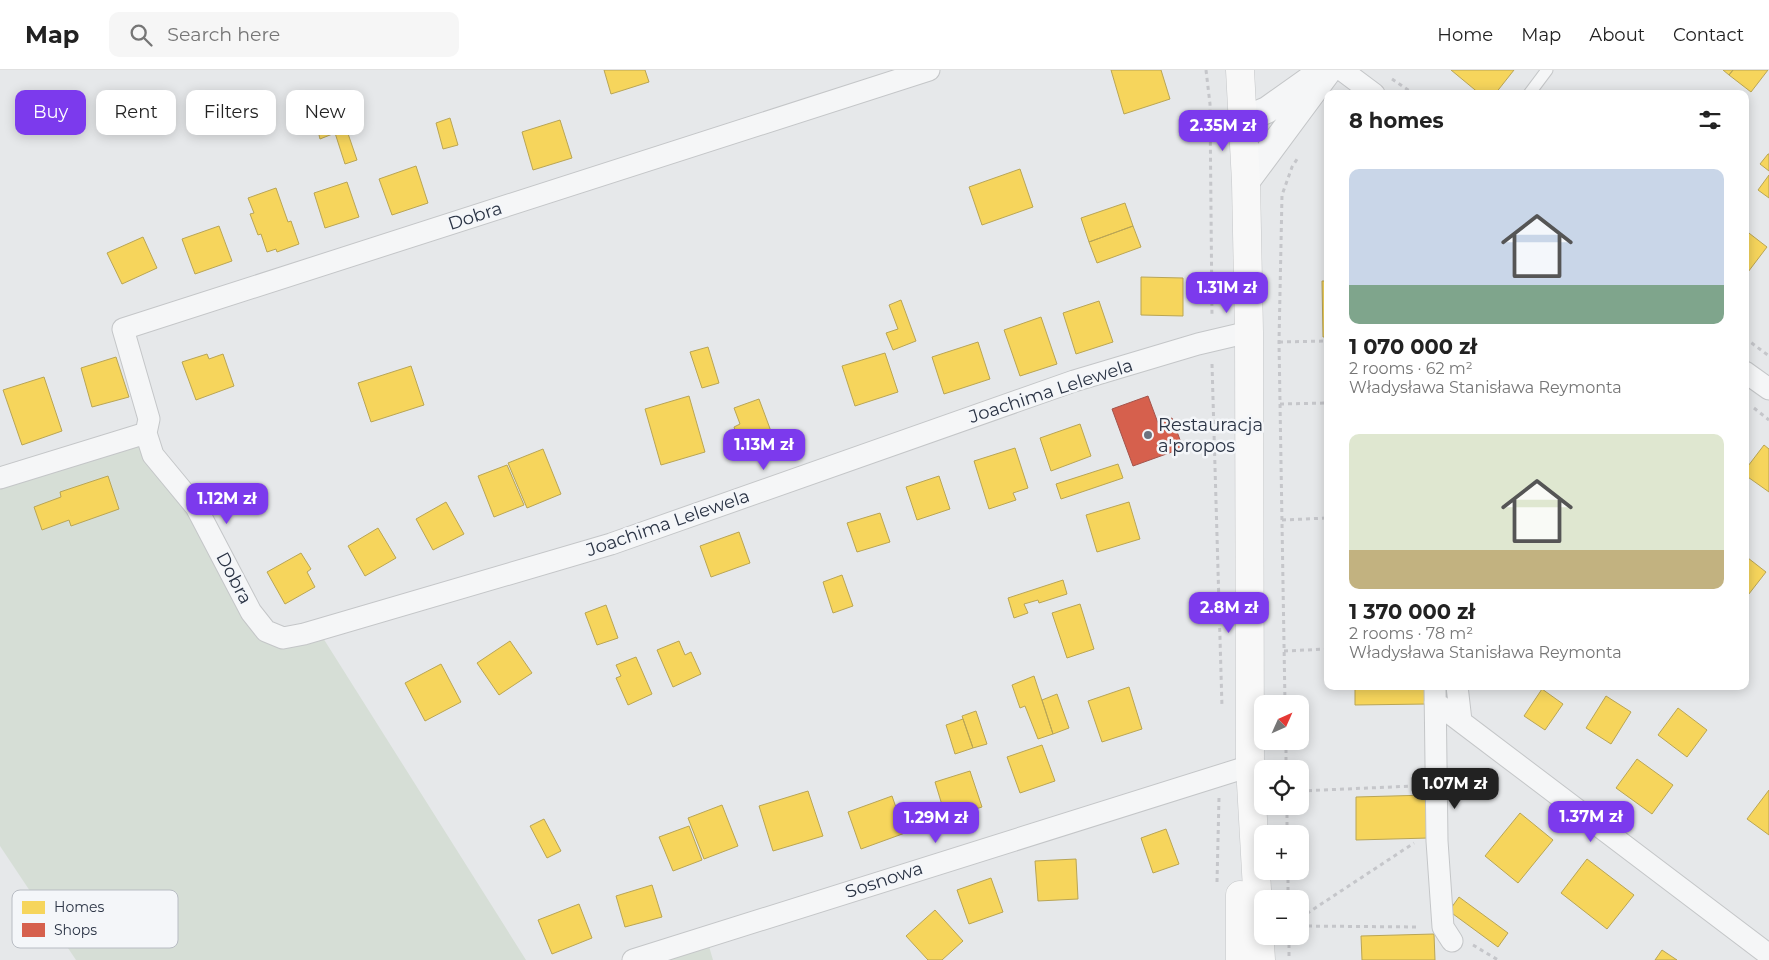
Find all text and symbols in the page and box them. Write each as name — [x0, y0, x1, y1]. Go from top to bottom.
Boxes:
search box — [109, 12, 459, 57]
text: Map — [25, 20, 79, 49]
icon: search — [127, 21, 155, 49]
text: Search here — [167, 23, 280, 46]
text: Home — [1437, 24, 1493, 46]
text: Map — [1521, 24, 1561, 46]
text: About — [1589, 24, 1645, 46]
text: Contact — [1673, 24, 1744, 46]
chip: Buy — [15, 90, 86, 135]
chip: Rent — [96, 90, 176, 135]
chip: Filters — [186, 90, 276, 135]
chip: New — [286, 90, 364, 135]
icon: filters — [1696, 106, 1724, 134]
text: 8 homes — [1349, 108, 1444, 133]
pin: 2.35M zł — [1171, 109, 1275, 152]
text: 2.35M zł — [1190, 116, 1256, 135]
street label: Dobra — [445, 197, 505, 235]
icon: home — [1492, 201, 1582, 291]
pin: 1.31M zł — [1175, 272, 1279, 314]
text: 1.31M zł — [1197, 278, 1257, 297]
text: 1 070 000 zł — [1349, 334, 1477, 359]
street label: Joachima Lelewela — [965, 354, 1136, 428]
text: 2 rooms · 62 m² — [1349, 359, 1473, 378]
text: Władysława Stanisława Reymonta — [1349, 378, 1622, 397]
place label: Restauracja a'propos — [1158, 414, 1263, 457]
pin: 1.13M zł — [712, 428, 816, 471]
marker: Restauracja a'propos — [1142, 429, 1154, 441]
text: 1.13M zł — [734, 435, 794, 454]
icon: home — [1492, 466, 1582, 556]
pin: 1.12M zł — [175, 482, 279, 525]
street label: Joachima Lelewela — [583, 485, 752, 562]
text: 1.12M zł — [197, 489, 257, 508]
street label: Dobra — [211, 548, 257, 608]
pin: 2.8M zł — [1183, 592, 1275, 634]
text: 2.8M zł — [1200, 598, 1258, 617]
text: 1 370 000 zł — [1349, 599, 1475, 624]
text: 2 rooms · 78 m² — [1349, 624, 1473, 643]
text: Władysława Stanisława Reymonta — [1349, 643, 1622, 662]
north arrow — [1254, 695, 1309, 750]
map controls — [1254, 695, 1309, 945]
button: locate — [1254, 760, 1309, 815]
pin: 1.07M zł — [1403, 768, 1507, 810]
text: 1.07M zł — [1423, 774, 1487, 793]
pin: 1.37M zł — [1539, 800, 1643, 843]
pin: 1.29M zł — [884, 802, 988, 844]
text: 1.37M zł — [1559, 807, 1623, 826]
text: 1.29M zł — [904, 808, 968, 827]
button: + — [1254, 825, 1309, 880]
street label: Sosnowa — [842, 857, 926, 903]
legend — [12, 890, 178, 948]
button: − — [1254, 890, 1309, 945]
text: Homes — [54, 898, 104, 916]
text: Shops — [54, 921, 97, 939]

